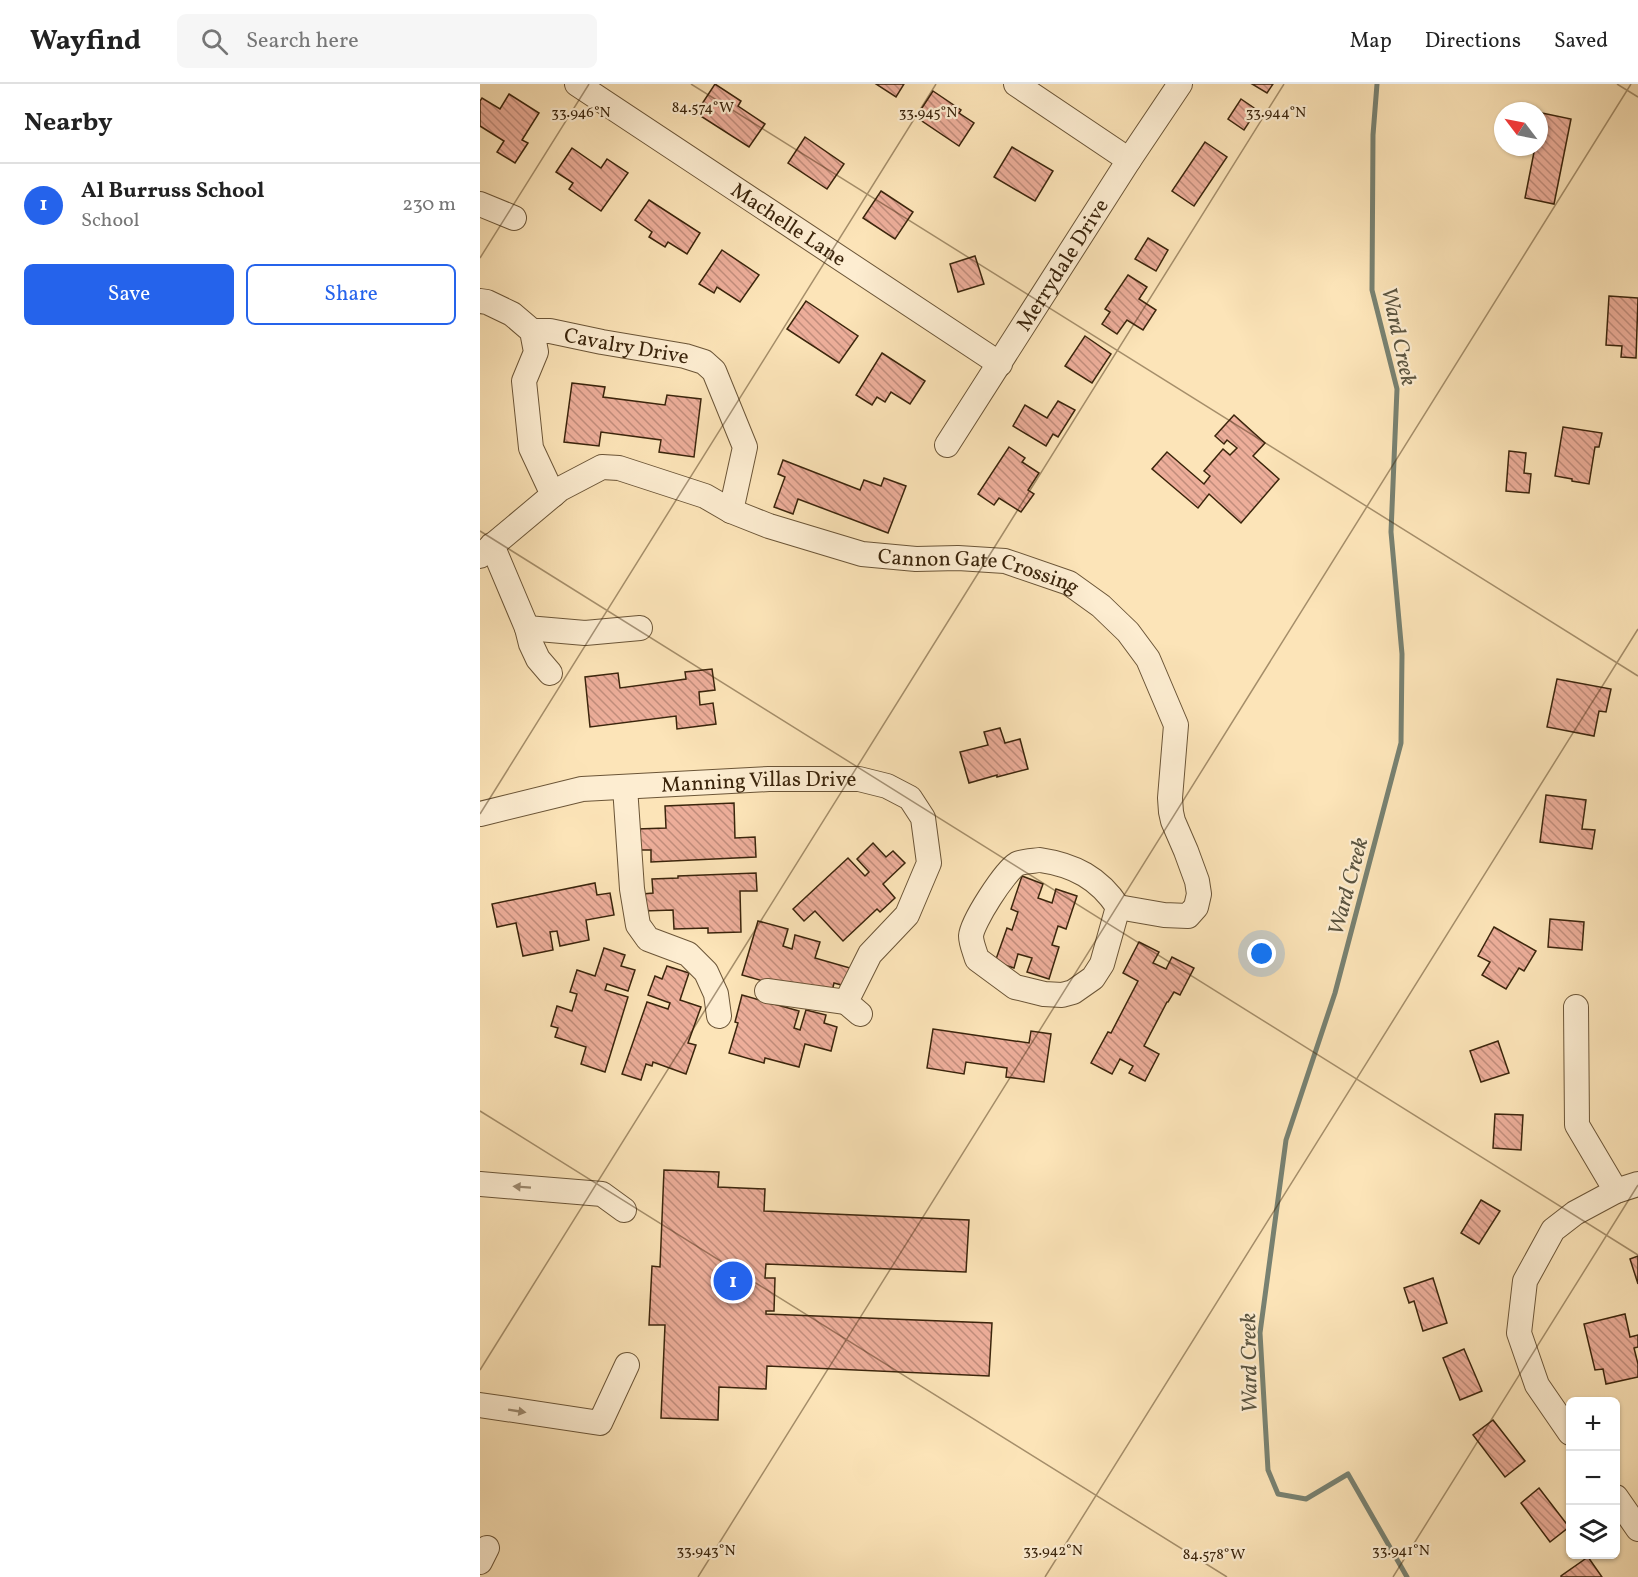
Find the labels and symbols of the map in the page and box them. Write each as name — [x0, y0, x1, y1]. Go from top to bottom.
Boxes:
text: 84.574°W — [672, 98, 734, 119]
north arrow — [1494, 102, 1548, 156]
text: 33.946°N — [551, 103, 611, 124]
text: 33.945°N — [899, 103, 957, 124]
text: 33.944°N — [1246, 103, 1306, 124]
street label: Machelle Lane — [725, 177, 851, 274]
street label: Merrydale Drive — [1010, 194, 1117, 337]
water label: Ward Creek — [1372, 284, 1423, 389]
street label: Cavalry Drive — [561, 321, 691, 372]
street label: Cannon Gate Crossing — [877, 543, 1085, 602]
street label: Manning Villas Drive — [660, 766, 857, 801]
water label: Ward Creek — [1321, 834, 1377, 939]
your location — [1247, 939, 1276, 968]
one-way arrow — [513, 1183, 532, 1192]
pin: 1 — [714, 1258, 752, 1304]
water label: Ward Creek — [1234, 1313, 1267, 1413]
one-way arrow — [508, 1407, 527, 1416]
text: 33.943°N — [676, 1541, 736, 1562]
text: 33.942°N — [1023, 1541, 1083, 1562]
text: 33.941°N — [1372, 1541, 1430, 1562]
text: 84.578°W — [1183, 1545, 1245, 1566]

